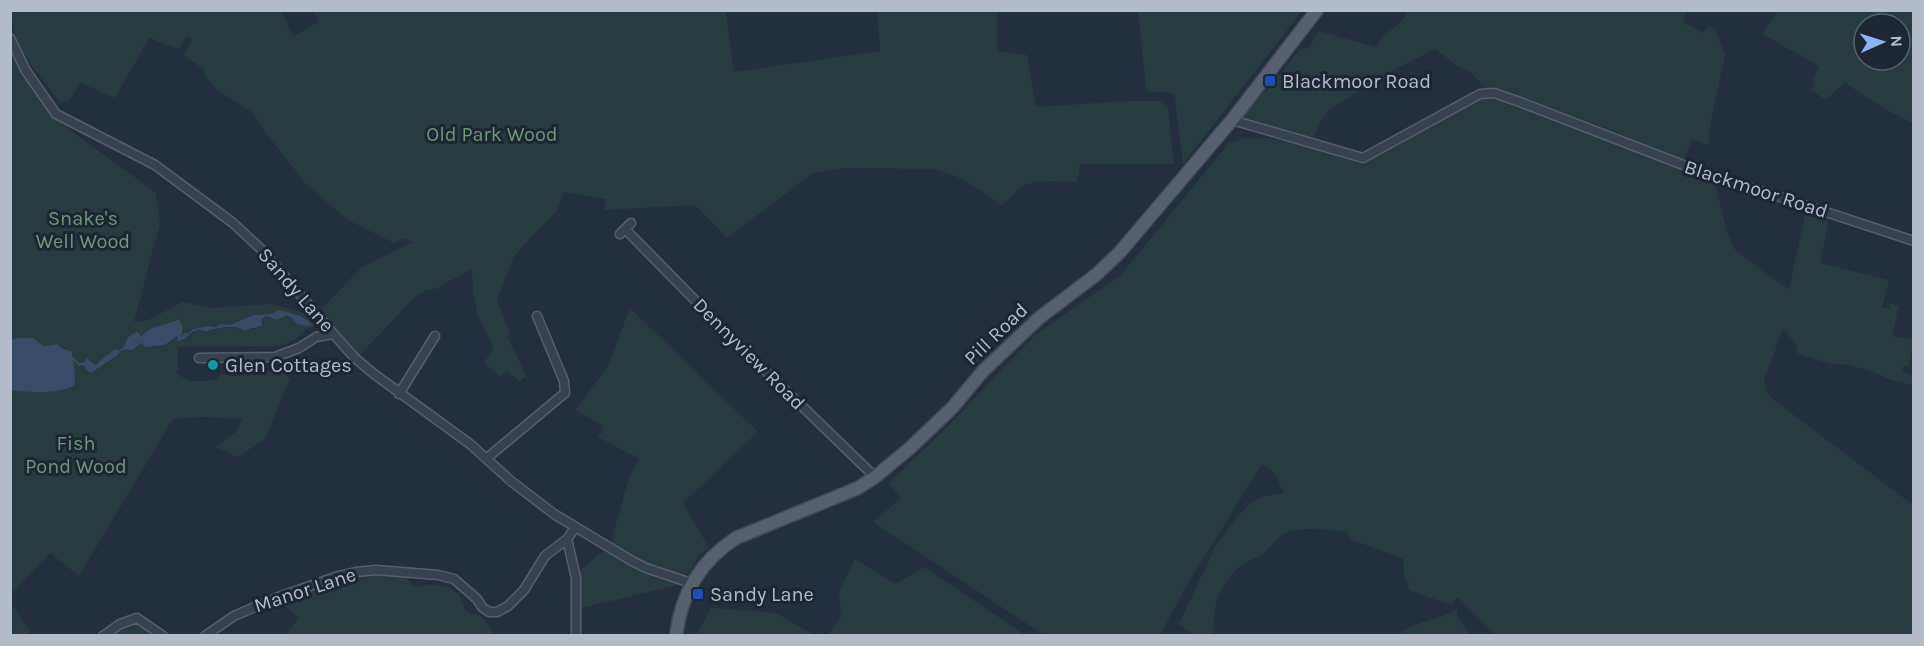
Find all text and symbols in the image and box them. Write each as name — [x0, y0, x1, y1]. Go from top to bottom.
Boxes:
north arrow — [1852, 12, 1912, 72]
text: N — [1887, 35, 1906, 47]
place label: Blackmoor Road — [1282, 70, 1431, 93]
marker: Blackmoor Road — [1263, 74, 1277, 88]
park label: Old Park Wood — [426, 123, 558, 146]
street label: Blackmoor Road — [1681, 155, 1831, 223]
park label: Snake's Well Wood — [36, 207, 130, 253]
street label: Sandy Lane — [253, 243, 339, 337]
street label: Dennyview Road — [688, 293, 810, 415]
street label: Pill Road — [960, 298, 1032, 370]
place label: Glen Cottages — [225, 354, 352, 377]
marker: Glen Cottages — [206, 358, 220, 372]
park label: Fish Pond Wood — [25, 432, 127, 478]
street label: Manor Lane — [251, 563, 359, 617]
place label: Sandy Lane — [710, 583, 814, 606]
marker: Sandy Lane — [691, 587, 705, 601]

